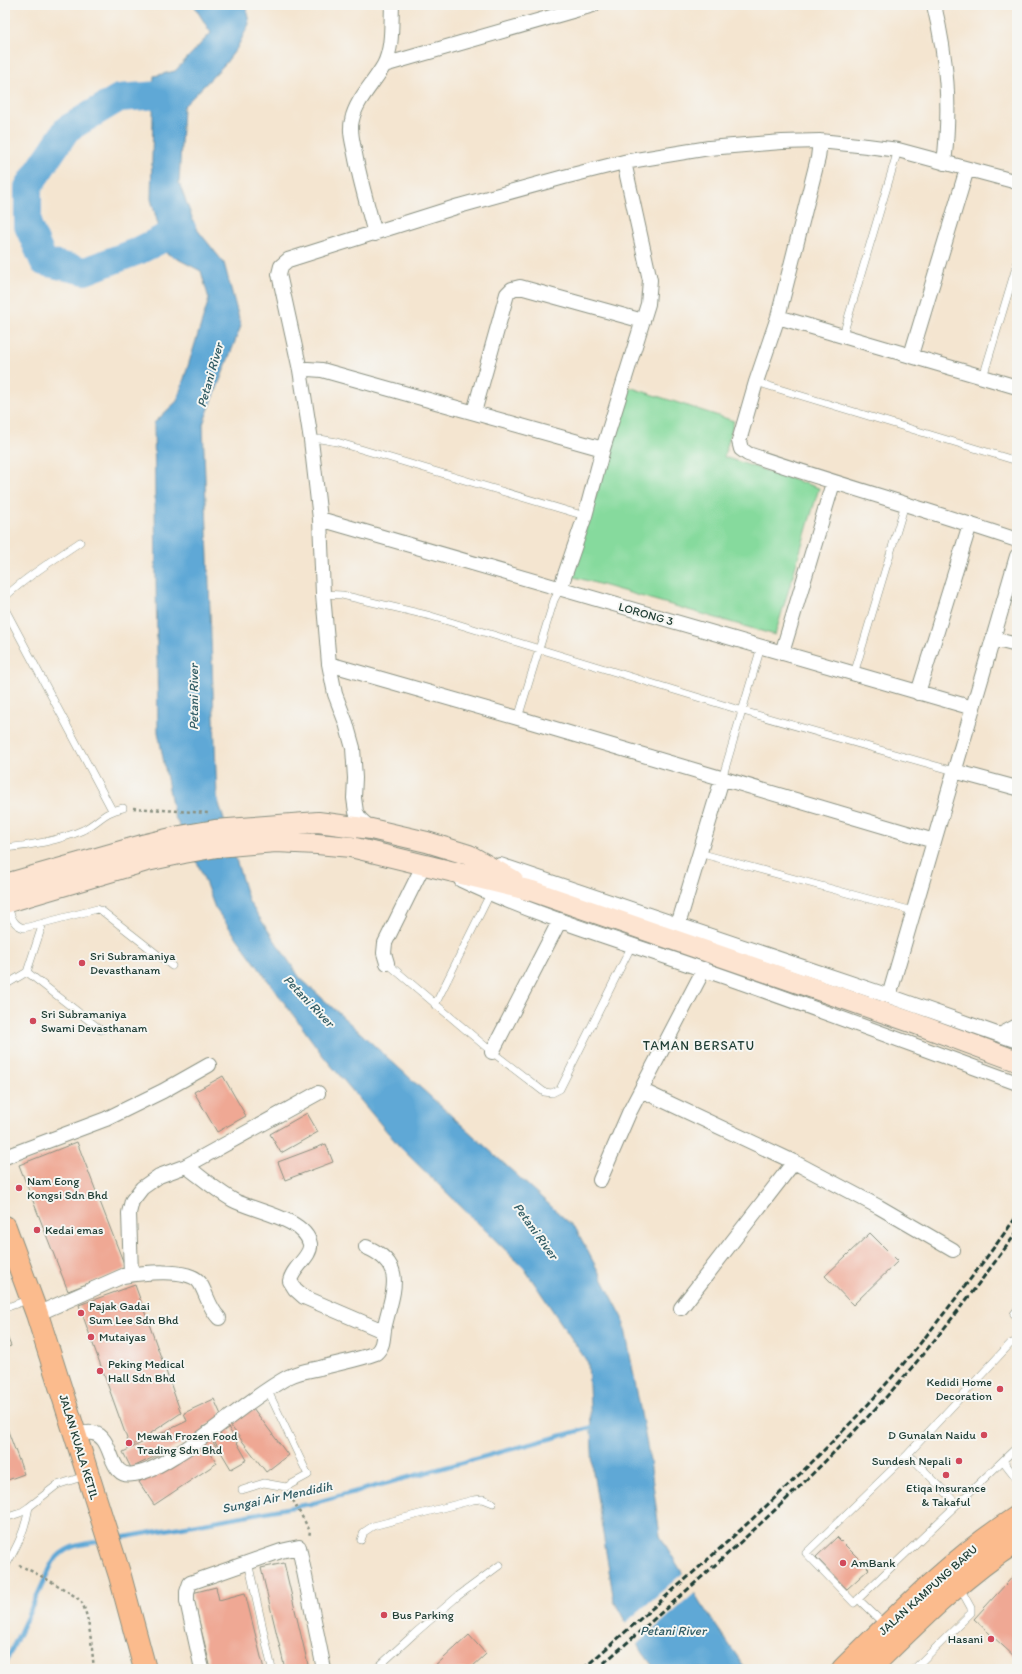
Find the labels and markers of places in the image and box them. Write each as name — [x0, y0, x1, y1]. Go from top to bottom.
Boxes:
place label: Sri Subramaniya Devasthanam — [90, 949, 176, 977]
marker: Sri Subramaniya Devasthanam — [77, 958, 87, 968]
place label: Sri Subramaniya Swami Devasthanam — [41, 1007, 148, 1035]
marker: Sri Subramaniya Swami Devasthanam — [28, 1016, 38, 1026]
place label: Nam Eong Kongsi Sdn Bhd — [27, 1174, 108, 1202]
marker: Nam Eong Kongsi Sdn Bhd — [14, 1183, 24, 1193]
place label: Kedai emas — [45, 1223, 103, 1237]
marker: Kedai emas — [32, 1225, 42, 1235]
place label: Pajak Gadai Sum Lee Sdn Bhd — [89, 1299, 179, 1327]
marker: Pajak Gadai Sum Lee Sdn Bhd — [76, 1308, 86, 1318]
place label: Mutaiyas — [99, 1330, 146, 1344]
marker: Mutaiyas — [86, 1332, 96, 1342]
place label: Peking Medical Hall Sdn Bhd — [108, 1357, 185, 1385]
marker: Peking Medical Hall Sdn Bhd — [95, 1366, 105, 1376]
place label: Kedidi Home Decoration — [927, 1375, 992, 1403]
marker: Kedidi Home Decoration — [995, 1384, 1005, 1394]
place label: D Gunalan Naidu — [888, 1428, 976, 1442]
place label: Mewah Frozen Food Trading Sdn Bhd — [137, 1429, 238, 1457]
marker: D Gunalan Naidu — [979, 1430, 989, 1440]
marker: Mewah Frozen Food Trading Sdn Bhd — [124, 1438, 134, 1448]
place label: Sundesh Nepali — [872, 1454, 951, 1468]
marker: Sundesh Nepali — [954, 1456, 964, 1466]
marker: Etiqa Insurance & Takaful — [941, 1470, 951, 1480]
place label: Etiqa Insurance & Takaful — [906, 1481, 986, 1509]
place label: AmBank — [851, 1556, 896, 1570]
marker: AmBank — [838, 1558, 848, 1568]
place label: Bus Parking — [392, 1608, 455, 1622]
marker: Bus Parking — [379, 1610, 389, 1620]
place label: Hasani — [948, 1632, 983, 1646]
marker: Hasani — [986, 1634, 996, 1644]

